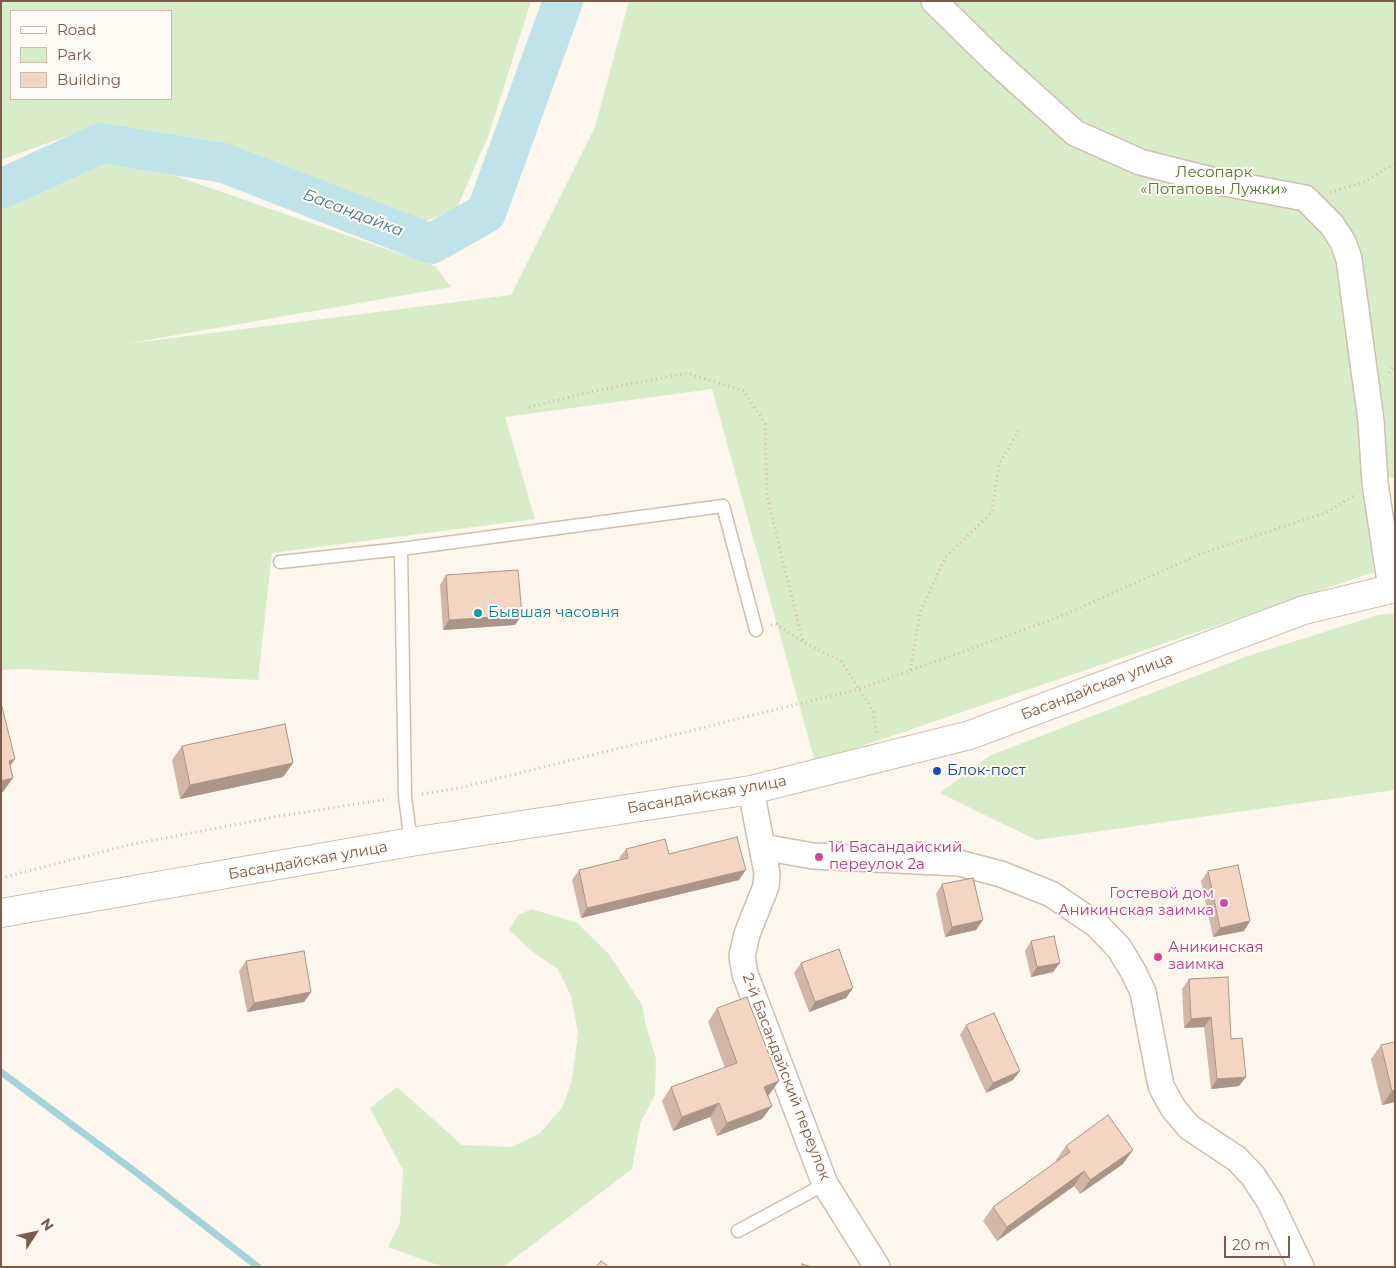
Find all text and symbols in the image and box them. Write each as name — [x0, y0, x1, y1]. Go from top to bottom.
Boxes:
legend — [10, 10, 172, 100]
text: Road — [57, 20, 96, 39]
text: Park — [57, 45, 91, 64]
text: Building — [57, 70, 121, 89]
park label: Лесопарк «Потаповы Лужки» — [1140, 164, 1288, 199]
water label: Басандайка — [300, 185, 406, 241]
place label: Бывшая часовня — [488, 604, 619, 622]
marker: Бывшая часовня — [472, 607, 484, 619]
street label: Басандайская улица — [1018, 650, 1176, 724]
place label: Блок-пост — [947, 762, 1026, 780]
marker: Блок-пост — [931, 765, 943, 777]
street label: Басандайская улица — [626, 772, 788, 818]
street label: Басандайская улица — [227, 838, 389, 884]
place label: 1й Басандайский переулок 2а — [829, 839, 962, 874]
marker: 1й Басандайский переулок 2а — [813, 851, 825, 863]
place label: Гостевой дом Аникинская заимка — [1058, 885, 1214, 920]
marker: Гостевой дом Аникинская заимка — [1218, 897, 1230, 909]
place label: Аникинская заимка — [1168, 939, 1264, 974]
marker: Аникинская заимка — [1152, 951, 1164, 963]
street label: 2-й Басандайский переулок — [738, 971, 834, 1183]
north arrow — [10, 1208, 60, 1258]
text: N — [37, 1215, 58, 1234]
scale bar — [1226, 1226, 1292, 1258]
text: 20 m — [1232, 1235, 1270, 1254]

